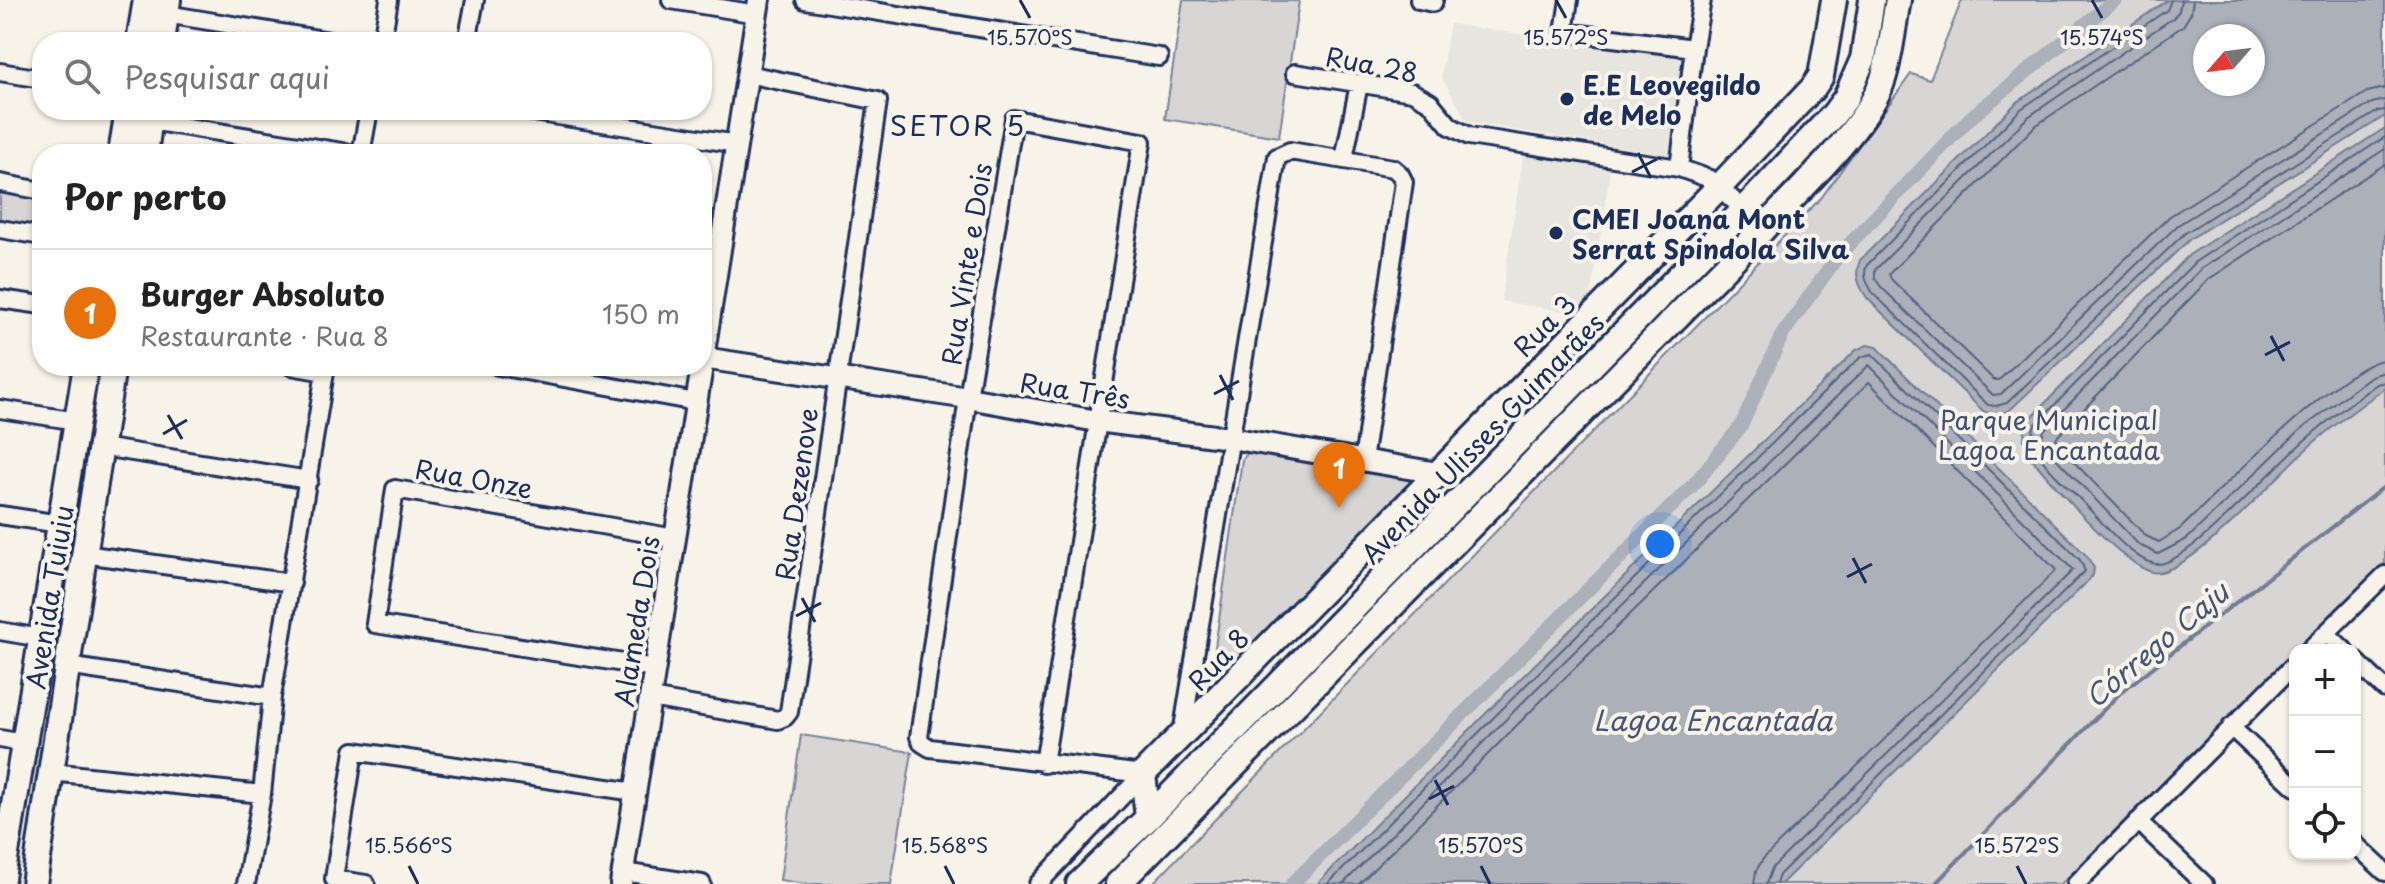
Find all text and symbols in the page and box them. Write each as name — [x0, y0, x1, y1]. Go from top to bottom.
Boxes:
text: 15.570°S — [987, 22, 1073, 52]
text: 15.572°S — [1524, 22, 1608, 52]
text: 15.574°S — [2060, 22, 2144, 52]
north arrow — [2193, 24, 2265, 96]
search box — [32, 32, 712, 120]
street label: Rua 28 — [1323, 36, 1421, 92]
icon: search — [60, 54, 104, 98]
text: Pesquisar aqui — [124, 54, 330, 99]
place label: E.E Leovegildo de Melo — [1583, 65, 1760, 134]
marker: E.E Leovegildo de Melo — [1558, 90, 1576, 108]
district label: SETOR 5 — [890, 103, 1026, 146]
street label: Rua Vinte e Dois — [931, 160, 1001, 368]
text: Por perto — [64, 170, 226, 222]
place label: CMEI Joana Mont Serrat Spindola Silva — [1572, 199, 1849, 268]
marker: CMEI Joana Mont Serrat Spindola Silva — [1547, 224, 1565, 242]
text: Burger Absoluto — [140, 271, 385, 316]
street label: Rua 3 — [1504, 285, 1584, 365]
text: 1 — [84, 294, 96, 333]
text: 150 m — [602, 294, 680, 333]
street label: Avenida Ulisses Guimarães — [1351, 304, 1613, 572]
text: Restaurante · Rua 8 — [140, 316, 389, 355]
street label: Rua Três — [1017, 362, 1133, 418]
park label: Parque Municipal Lagoa Encantada — [1938, 400, 2161, 469]
street label: Rua Dezenove — [765, 405, 827, 583]
pin: 1 — [1313, 442, 1365, 508]
street label: Rua Onze — [412, 449, 536, 507]
street label: Avenida Tuiuiu — [15, 502, 83, 692]
your location — [1640, 524, 1680, 564]
street label: Alameda Dois — [603, 533, 669, 709]
water label: Córrego Caju — [2075, 570, 2239, 717]
street label: Rua 8 — [1178, 619, 1258, 699]
map controls — [2289, 644, 2361, 860]
button: + — [2289, 644, 2361, 716]
water label: Lagoa Encantada — [1594, 698, 1834, 741]
button: − — [2289, 716, 2361, 788]
button: locate — [2289, 788, 2361, 860]
text: 15.566°S — [365, 830, 453, 860]
text: 15.568°S — [902, 830, 988, 860]
text: 15.570°S — [1438, 830, 1524, 860]
text: 15.572°S — [1975, 830, 2059, 860]

